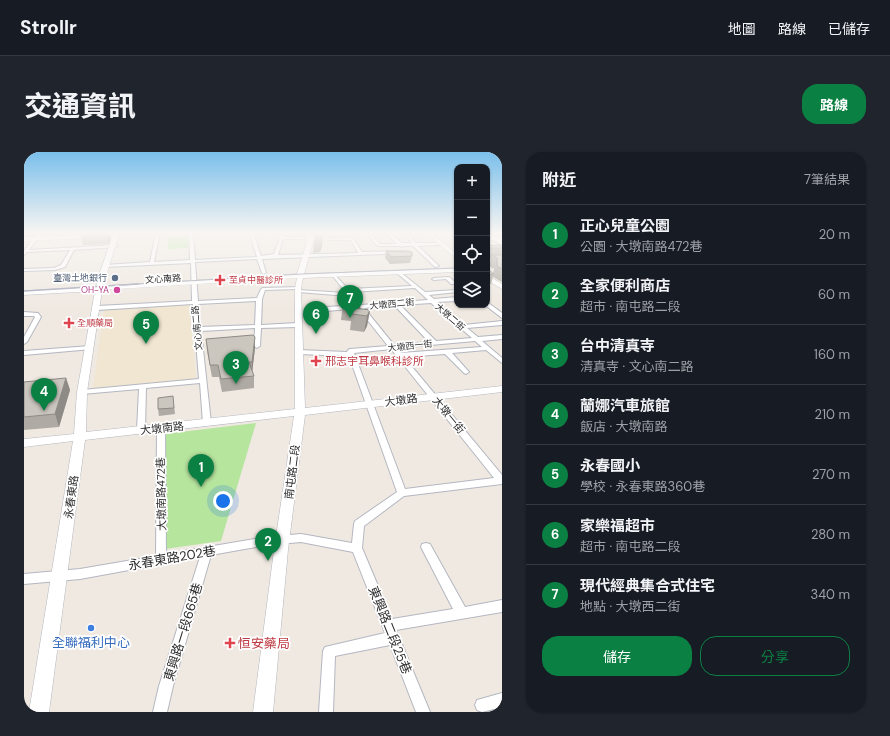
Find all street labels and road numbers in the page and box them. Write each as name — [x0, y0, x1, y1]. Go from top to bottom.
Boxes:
street label: 文心南路 — [145, 272, 181, 286]
street label: 大墩西二街 — [369, 296, 415, 312]
street label: 大墩二街 — [432, 301, 468, 333]
street label: 文心南二路 — [189, 305, 205, 351]
street label: 大墩西一街 — [387, 338, 433, 354]
street label: 大墩路 — [384, 391, 418, 409]
street label: 大墩一街 — [430, 393, 468, 437]
street label: 大墩南路 — [139, 419, 185, 437]
street label: 南屯路二段 — [282, 444, 302, 500]
street label: 大墩南路472巷 — [153, 457, 169, 531]
street label: 永春東路 — [61, 474, 81, 520]
street label: 永春東路202巷 — [127, 542, 217, 574]
street label: 東興路一段665巷 — [160, 581, 206, 683]
street label: 東興路二段25巷 — [365, 584, 415, 676]

